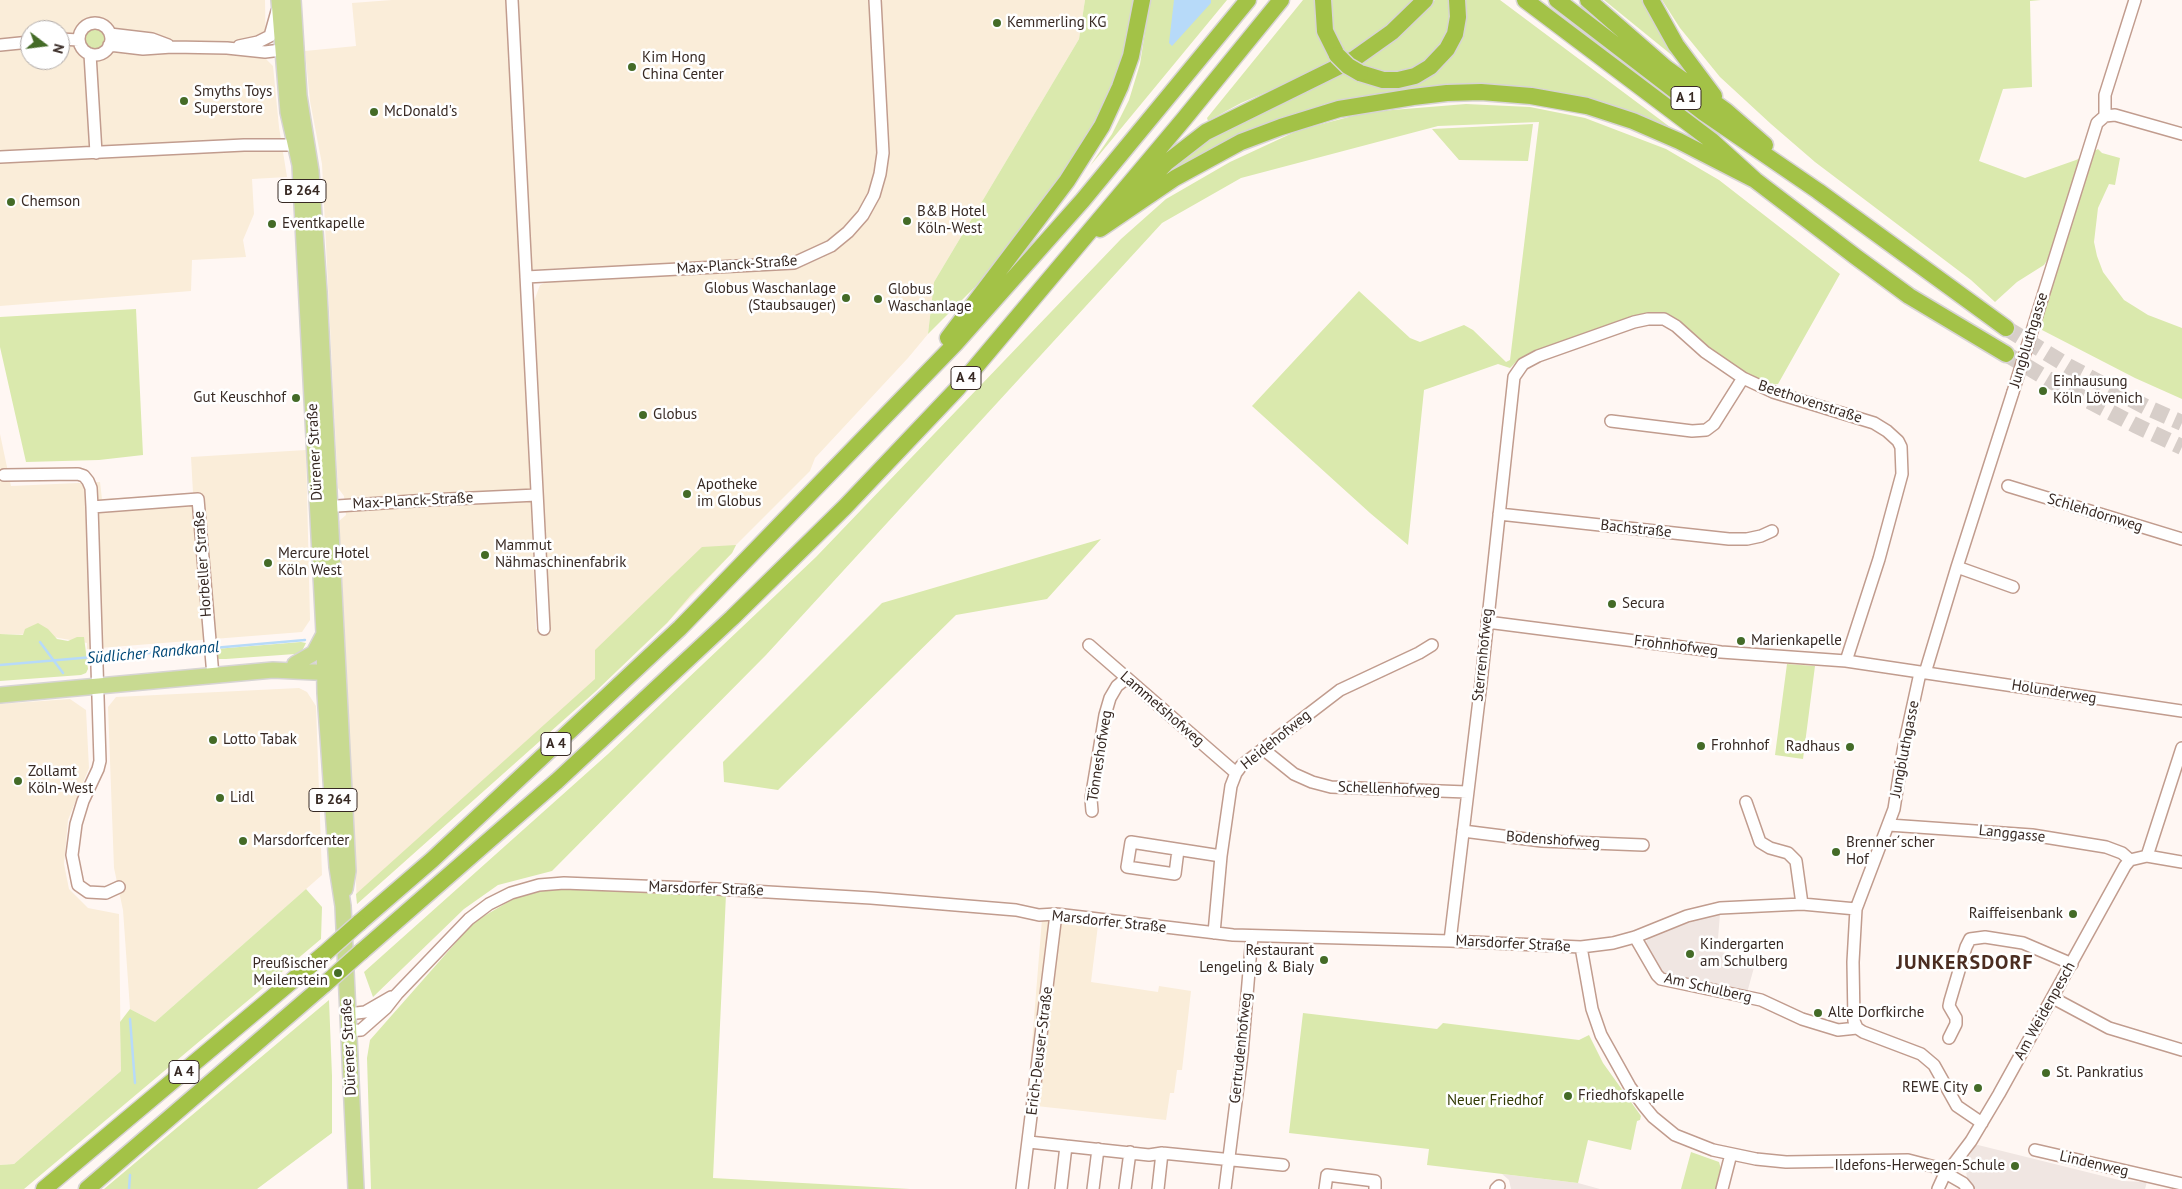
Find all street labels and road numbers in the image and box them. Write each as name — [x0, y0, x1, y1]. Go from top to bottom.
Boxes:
road number: A 1 — [1671, 86, 1701, 110]
road number: B 264 — [278, 180, 326, 202]
street label: Max-Planck-Straße — [676, 252, 798, 278]
street label: Jungbluthgasse — [2006, 290, 2052, 390]
road number: A 4 — [951, 366, 981, 389]
street label: Beethovenstraße — [1756, 377, 1864, 427]
street label: Dürener Straße — [303, 403, 327, 501]
street label: Max-Planck-Straße — [352, 489, 474, 513]
street label: Schlehdornweg — [2045, 490, 2145, 536]
street label: Horbeller Straße — [190, 510, 216, 618]
street label: Bachstraße — [1599, 516, 1673, 542]
street label: Sterrenhofweg — [1469, 607, 1497, 703]
street label: Frohnhofweg — [1633, 632, 1719, 660]
street label: Lammetshofweg — [1116, 668, 1208, 750]
street label: Holunderweg — [2010, 676, 2098, 708]
street label: Jungbluthgasse — [1887, 699, 1923, 799]
street label: Heidehofweg — [1237, 706, 1315, 774]
street label: Tönneshofweg — [1084, 709, 1116, 803]
road number: A 4 — [541, 732, 571, 756]
street label: Schellenhofweg — [1338, 778, 1440, 800]
road number: B 264 — [309, 788, 357, 812]
street label: Langgasse — [1978, 822, 2046, 846]
street label: Bodenshofweg — [1505, 828, 1601, 852]
street label: Marsdorfer Straße — [648, 878, 764, 900]
street label: Marsdorfer Straße — [1051, 907, 1167, 937]
street label: Marsdorfer Straße — [1455, 932, 1571, 956]
street label: Am Weidenpesch — [2011, 959, 2079, 1063]
street label: Am Schulberg — [1663, 969, 1753, 1007]
street label: Erich-Deuser-Straße — [1023, 986, 1057, 1116]
street label: Gertrudenhofweg — [1226, 991, 1256, 1105]
street label: Dürener Straße — [337, 998, 361, 1096]
road number: A 4 — [169, 1060, 199, 1084]
street label: Lindenweg — [2058, 1147, 2130, 1181]

